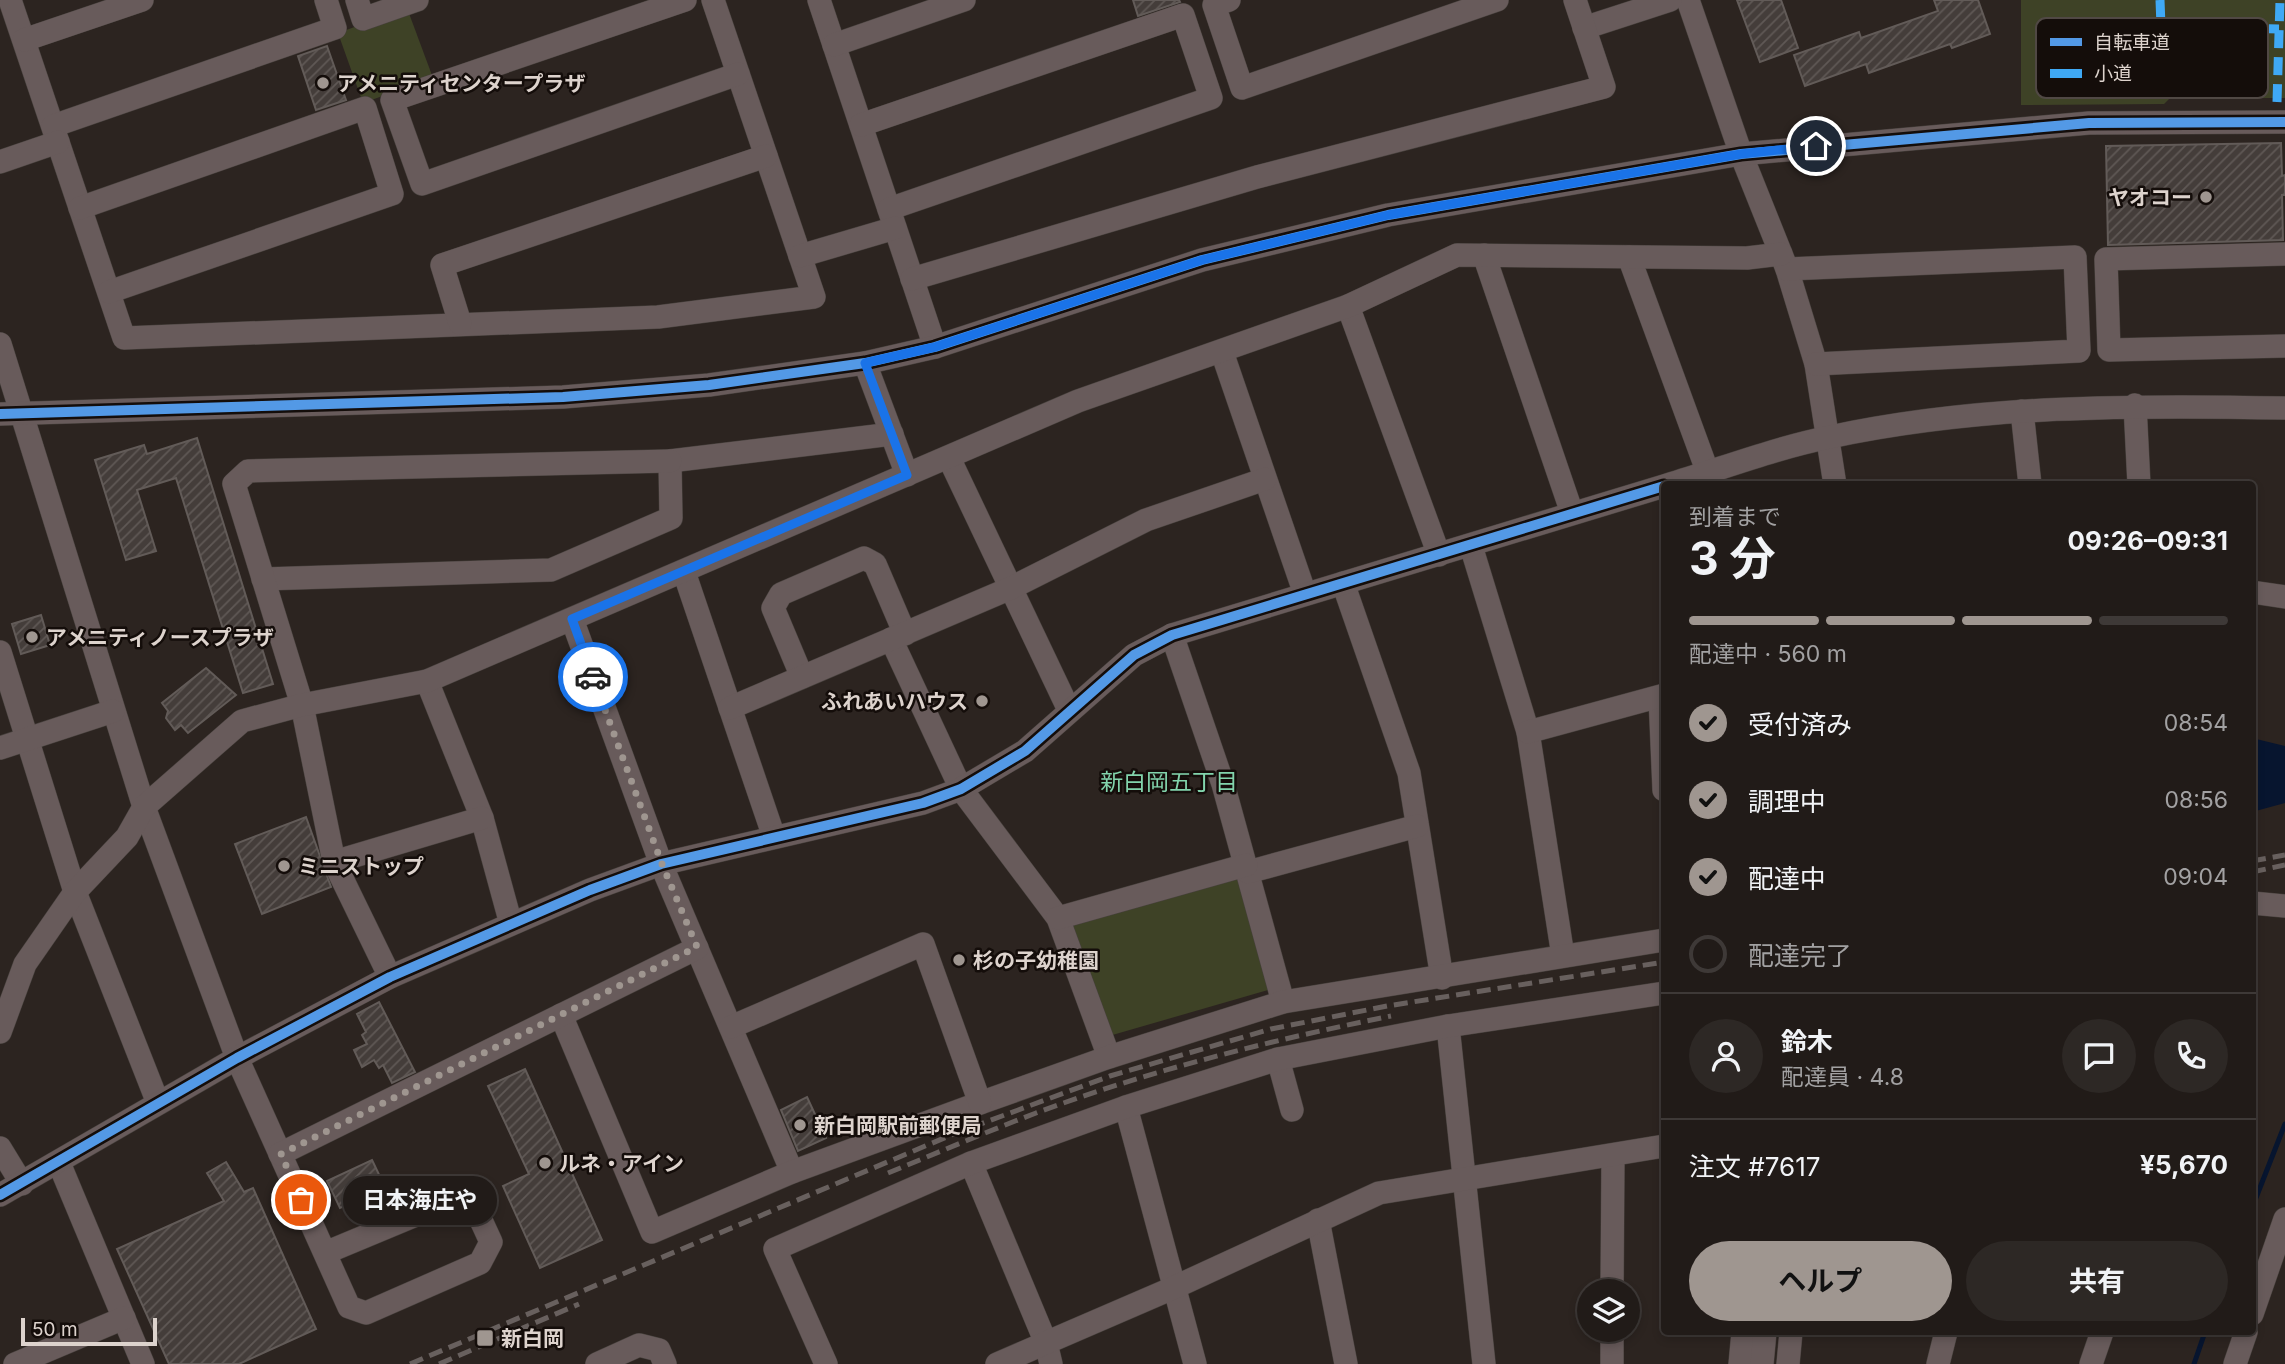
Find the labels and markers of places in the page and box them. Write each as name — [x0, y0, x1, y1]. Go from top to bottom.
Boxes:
place label: アメニティセンタープラザ — [337, 71, 585, 96]
marker: アメニティセンタープラザ — [315, 75, 331, 91]
pin — [1786, 116, 1846, 176]
place label: ヤオコー — [2108, 185, 2192, 210]
marker: ヤオコー — [2198, 189, 2214, 205]
place label: アメニティノースプラザ — [46, 625, 274, 650]
marker: アメニティノースプラザ — [24, 629, 40, 645]
place label: ふれあいハウス — [821, 689, 968, 714]
marker: ふれあいハウス — [974, 693, 990, 709]
place label: ミニストップ — [298, 854, 424, 879]
marker: ミニストップ — [276, 858, 292, 874]
place label: 杉の子幼稚園 — [973, 948, 1099, 973]
marker: 杉の子幼稚園 — [951, 952, 967, 968]
place label: 新白岡駅前郵便局 — [814, 1113, 982, 1138]
marker: 新白岡駅前郵便局 — [792, 1117, 808, 1133]
place label: ルネ・アイン — [559, 1151, 684, 1176]
marker: ルネ・アイン — [537, 1155, 553, 1171]
pin — [271, 1170, 331, 1230]
callout: 日本海庄や — [343, 1176, 497, 1224]
place label: 新白岡 — [501, 1326, 564, 1351]
marker: 新白岡 — [475, 1328, 495, 1348]

